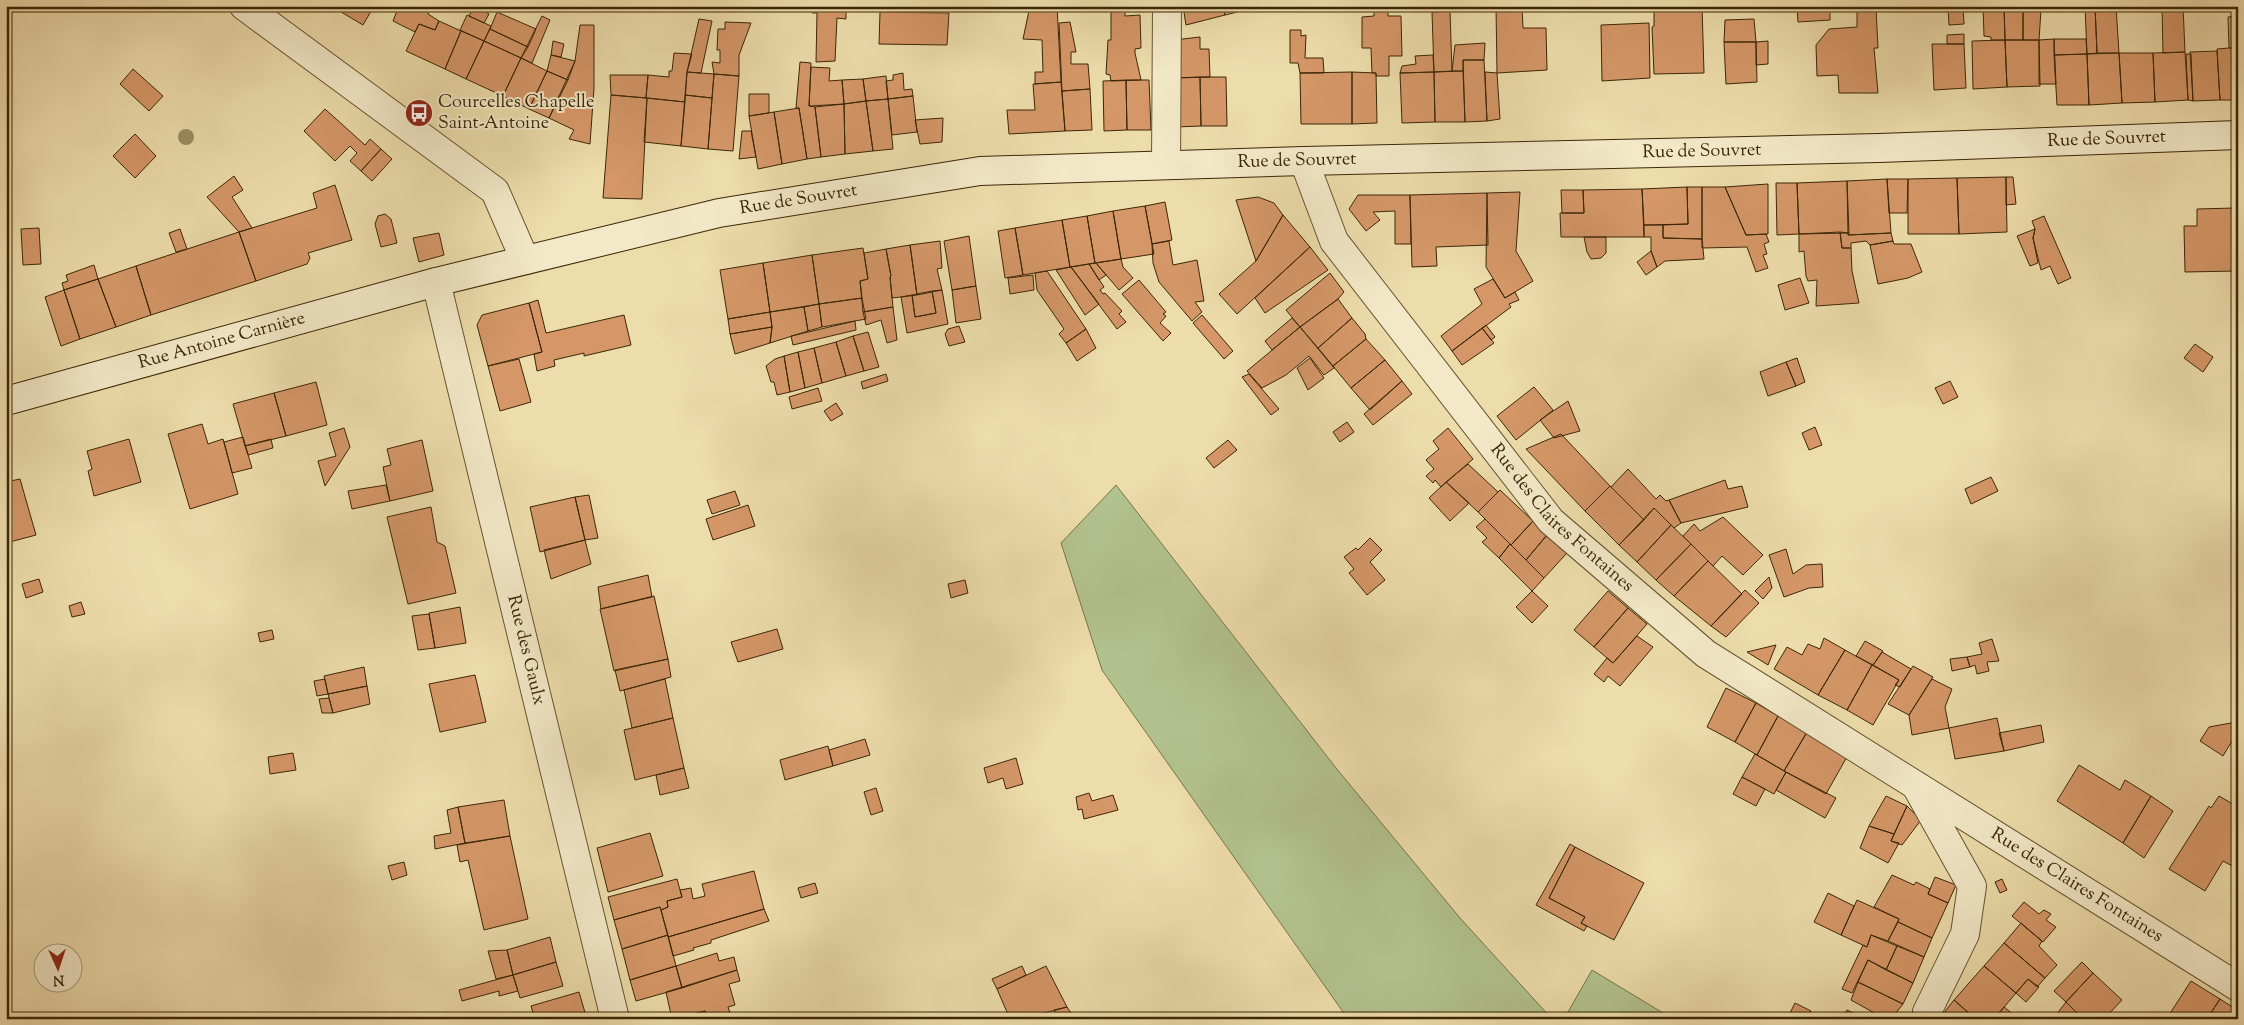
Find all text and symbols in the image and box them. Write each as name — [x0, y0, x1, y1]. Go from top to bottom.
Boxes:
place label: Courcelles Chapelle Saint-Antoine — [438, 90, 594, 137]
bus stop icon: Courcelles Chapelle Saint-Antoine — [404, 98, 434, 128]
street label: Rue de Souvret — [2047, 125, 2167, 155]
street label: Rue de Souvret — [1642, 138, 1762, 166]
street label: Rue de Souvret — [1237, 147, 1357, 176]
street label: Rue de Souvret — [738, 178, 859, 222]
street label: Rue Antoine Carnière — [135, 306, 308, 377]
street label: Rue des Claires Fontaines — [1483, 439, 1639, 599]
street label: Rue des Gaulx — [500, 593, 551, 708]
street label: Rue des Claires Fontaines — [1985, 822, 2168, 950]
north arrow — [32, 942, 82, 992]
text: N — [52, 969, 65, 989]

